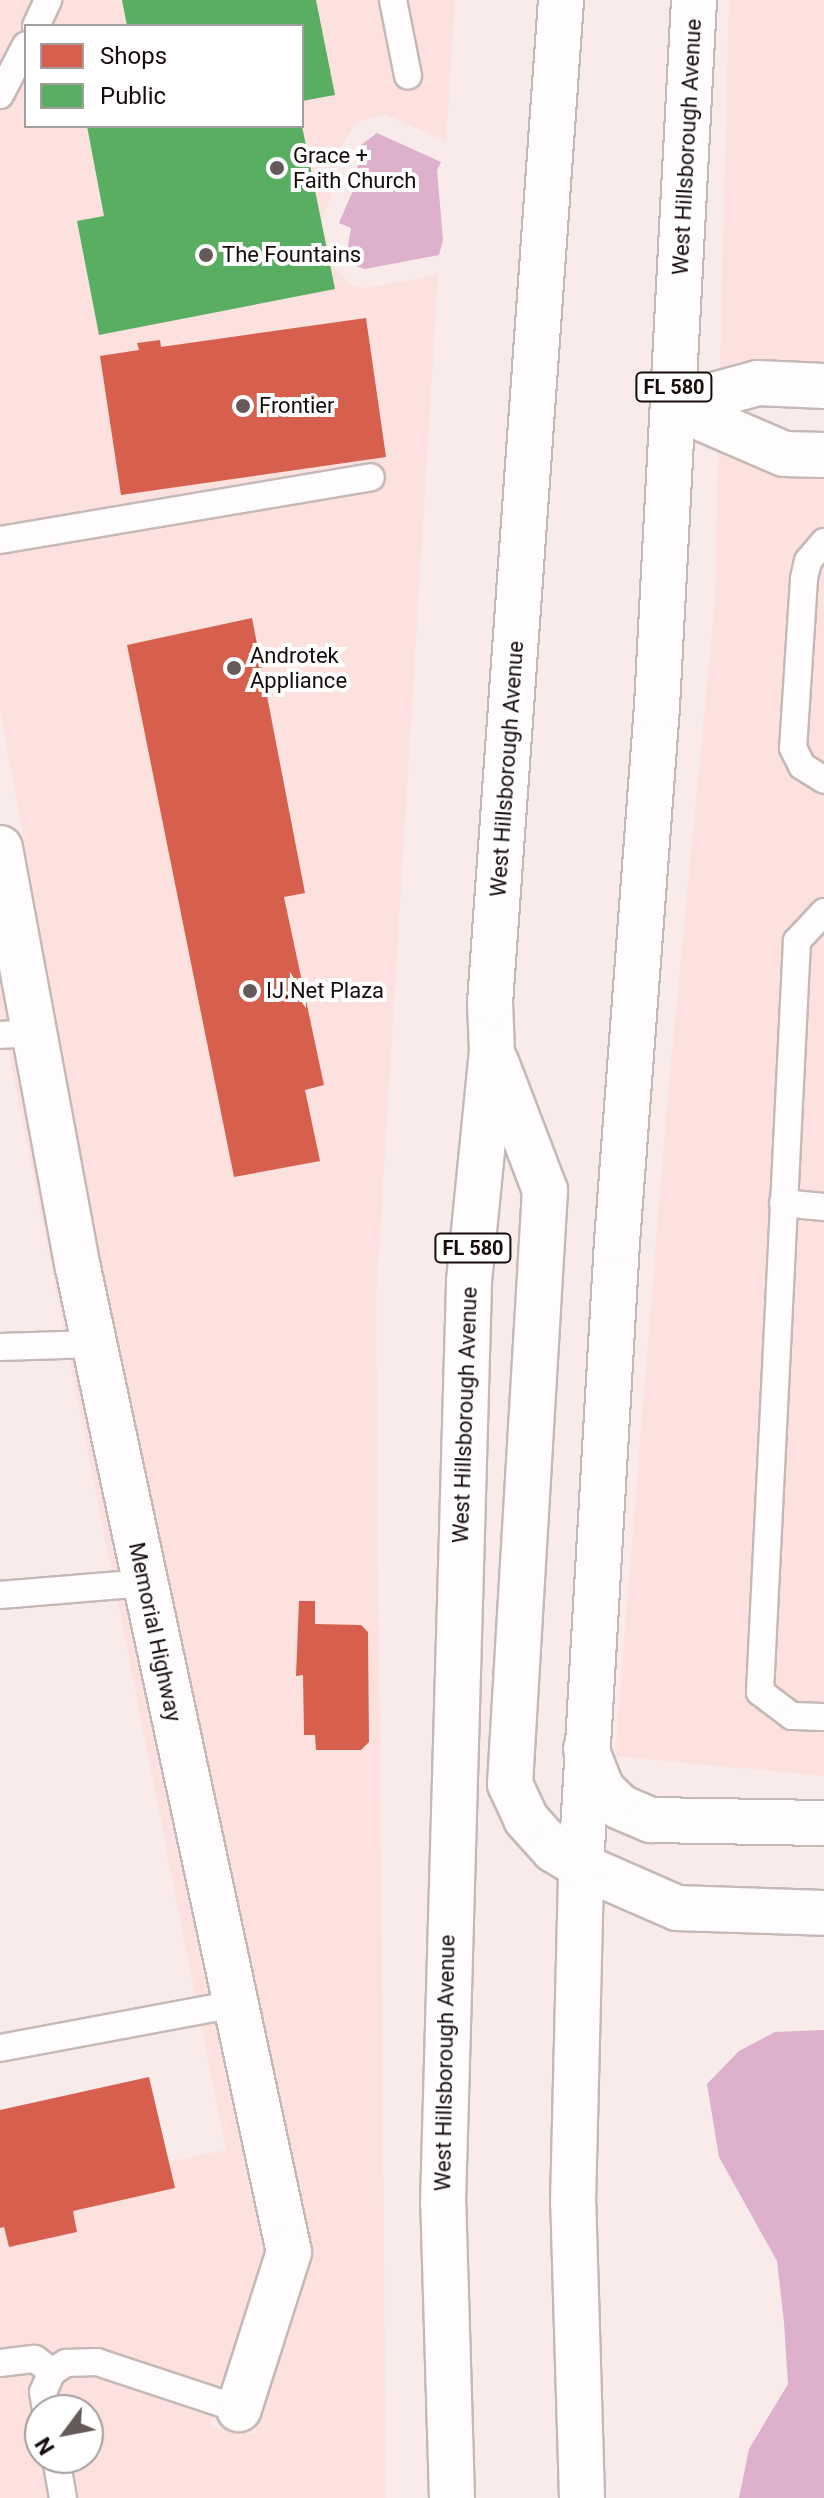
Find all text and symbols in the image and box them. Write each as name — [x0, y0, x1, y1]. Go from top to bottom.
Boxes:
street label: West Hillsborough Avenue — [667, 18, 707, 276]
legend — [24, 24, 304, 128]
text: Shops — [100, 42, 167, 70]
text: Public — [100, 82, 166, 110]
place label: Grace + Faith Church — [293, 142, 416, 194]
marker: Grace + Faith Church — [268, 159, 286, 177]
place label: The Fountains — [222, 242, 361, 268]
marker: The Fountains — [197, 246, 215, 264]
road number: FL 580 — [634, 371, 714, 403]
place label: Frontier — [259, 393, 334, 419]
marker: Frontier — [234, 397, 252, 415]
street label: West Hillsborough Avenue — [485, 640, 529, 898]
place label: Androtek Appliance — [250, 642, 347, 694]
marker: Androtek Appliance — [225, 659, 243, 677]
place label: IJ.Net Plaza — [266, 978, 384, 1004]
marker: IJ.Net Plaza — [241, 982, 259, 1000]
road number: FL 580 — [433, 1232, 513, 1264]
street label: West Hillsborough Avenue — [447, 1286, 483, 1544]
street label: Memorial Highway — [123, 1540, 187, 1724]
street label: West Hillsborough Avenue — [430, 1934, 460, 2192]
north arrow — [24, 2394, 104, 2474]
text: N — [30, 2433, 60, 2459]

